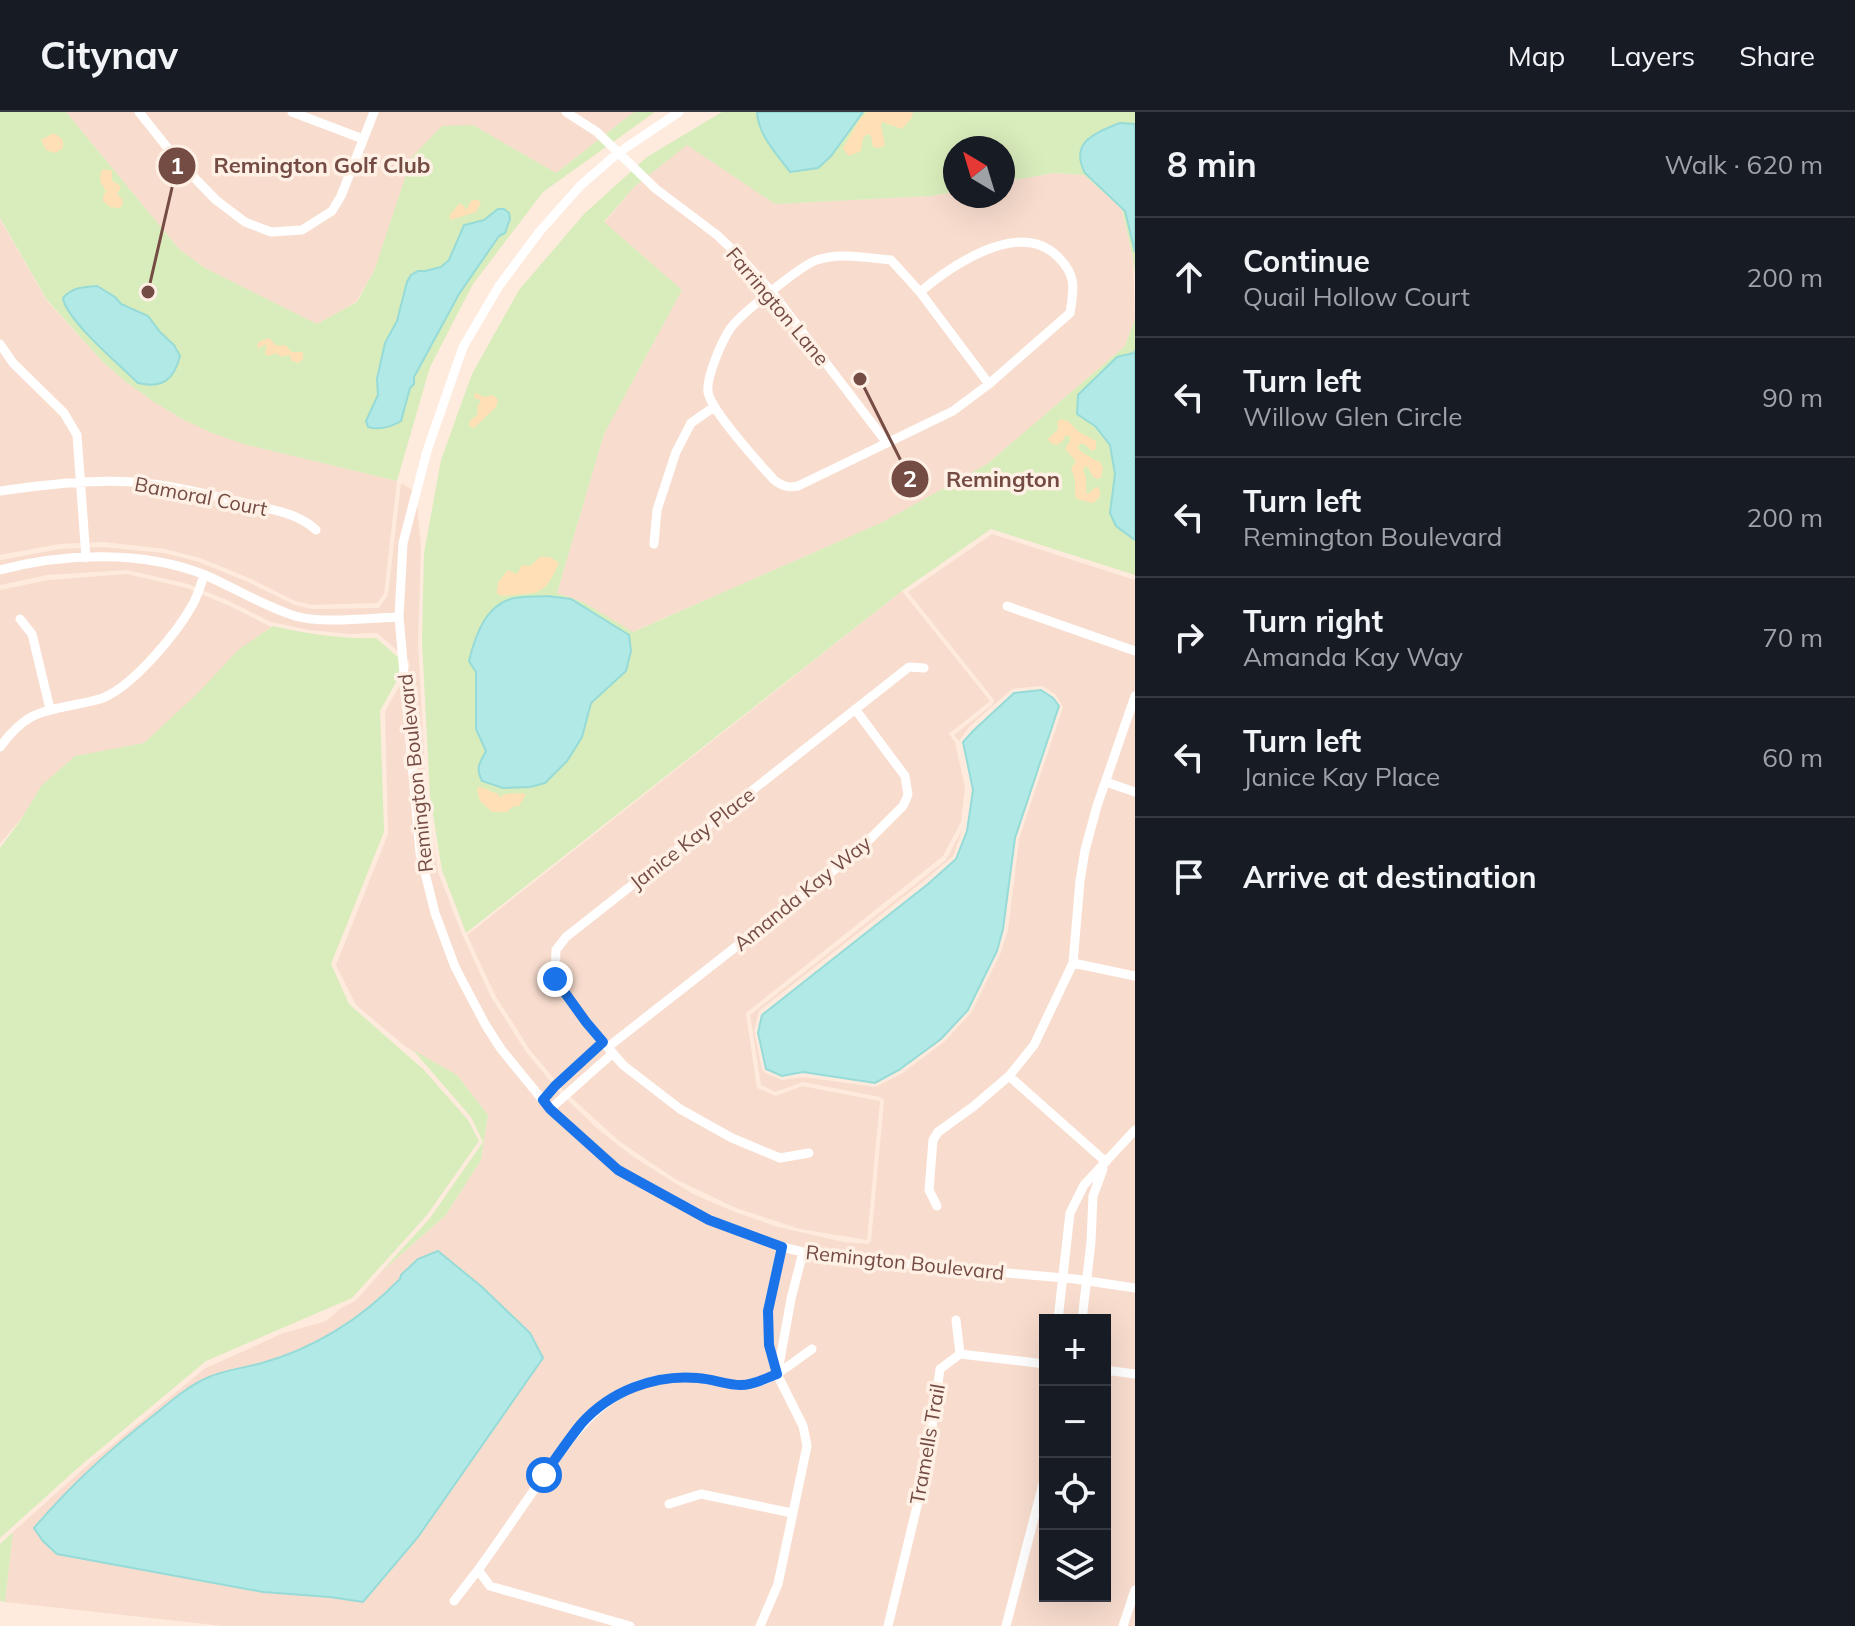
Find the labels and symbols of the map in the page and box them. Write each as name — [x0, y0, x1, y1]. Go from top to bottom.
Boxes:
north arrow — [943, 136, 1015, 208]
callout: Remington Golf Club — [157, 143, 446, 189]
text: 1 — [170, 150, 184, 180]
text: Remington Golf Club — [214, 151, 430, 179]
street label: Farrington Lane — [721, 242, 835, 370]
callout: Remington — [890, 456, 1076, 502]
text: 2 — [903, 463, 917, 493]
text: Remington — [946, 465, 1060, 493]
street label: Bamoral Court — [133, 471, 269, 521]
street label: Remington Boulevard — [392, 672, 438, 874]
street label: Janice Kay Place — [625, 781, 759, 895]
street label: Amanda Kay Way — [728, 830, 876, 956]
route end — [537, 961, 573, 997]
street label: Remington Boulevard — [804, 1239, 1006, 1285]
street label: Tramells Trail — [904, 1382, 950, 1506]
route start — [526, 1457, 562, 1493]

